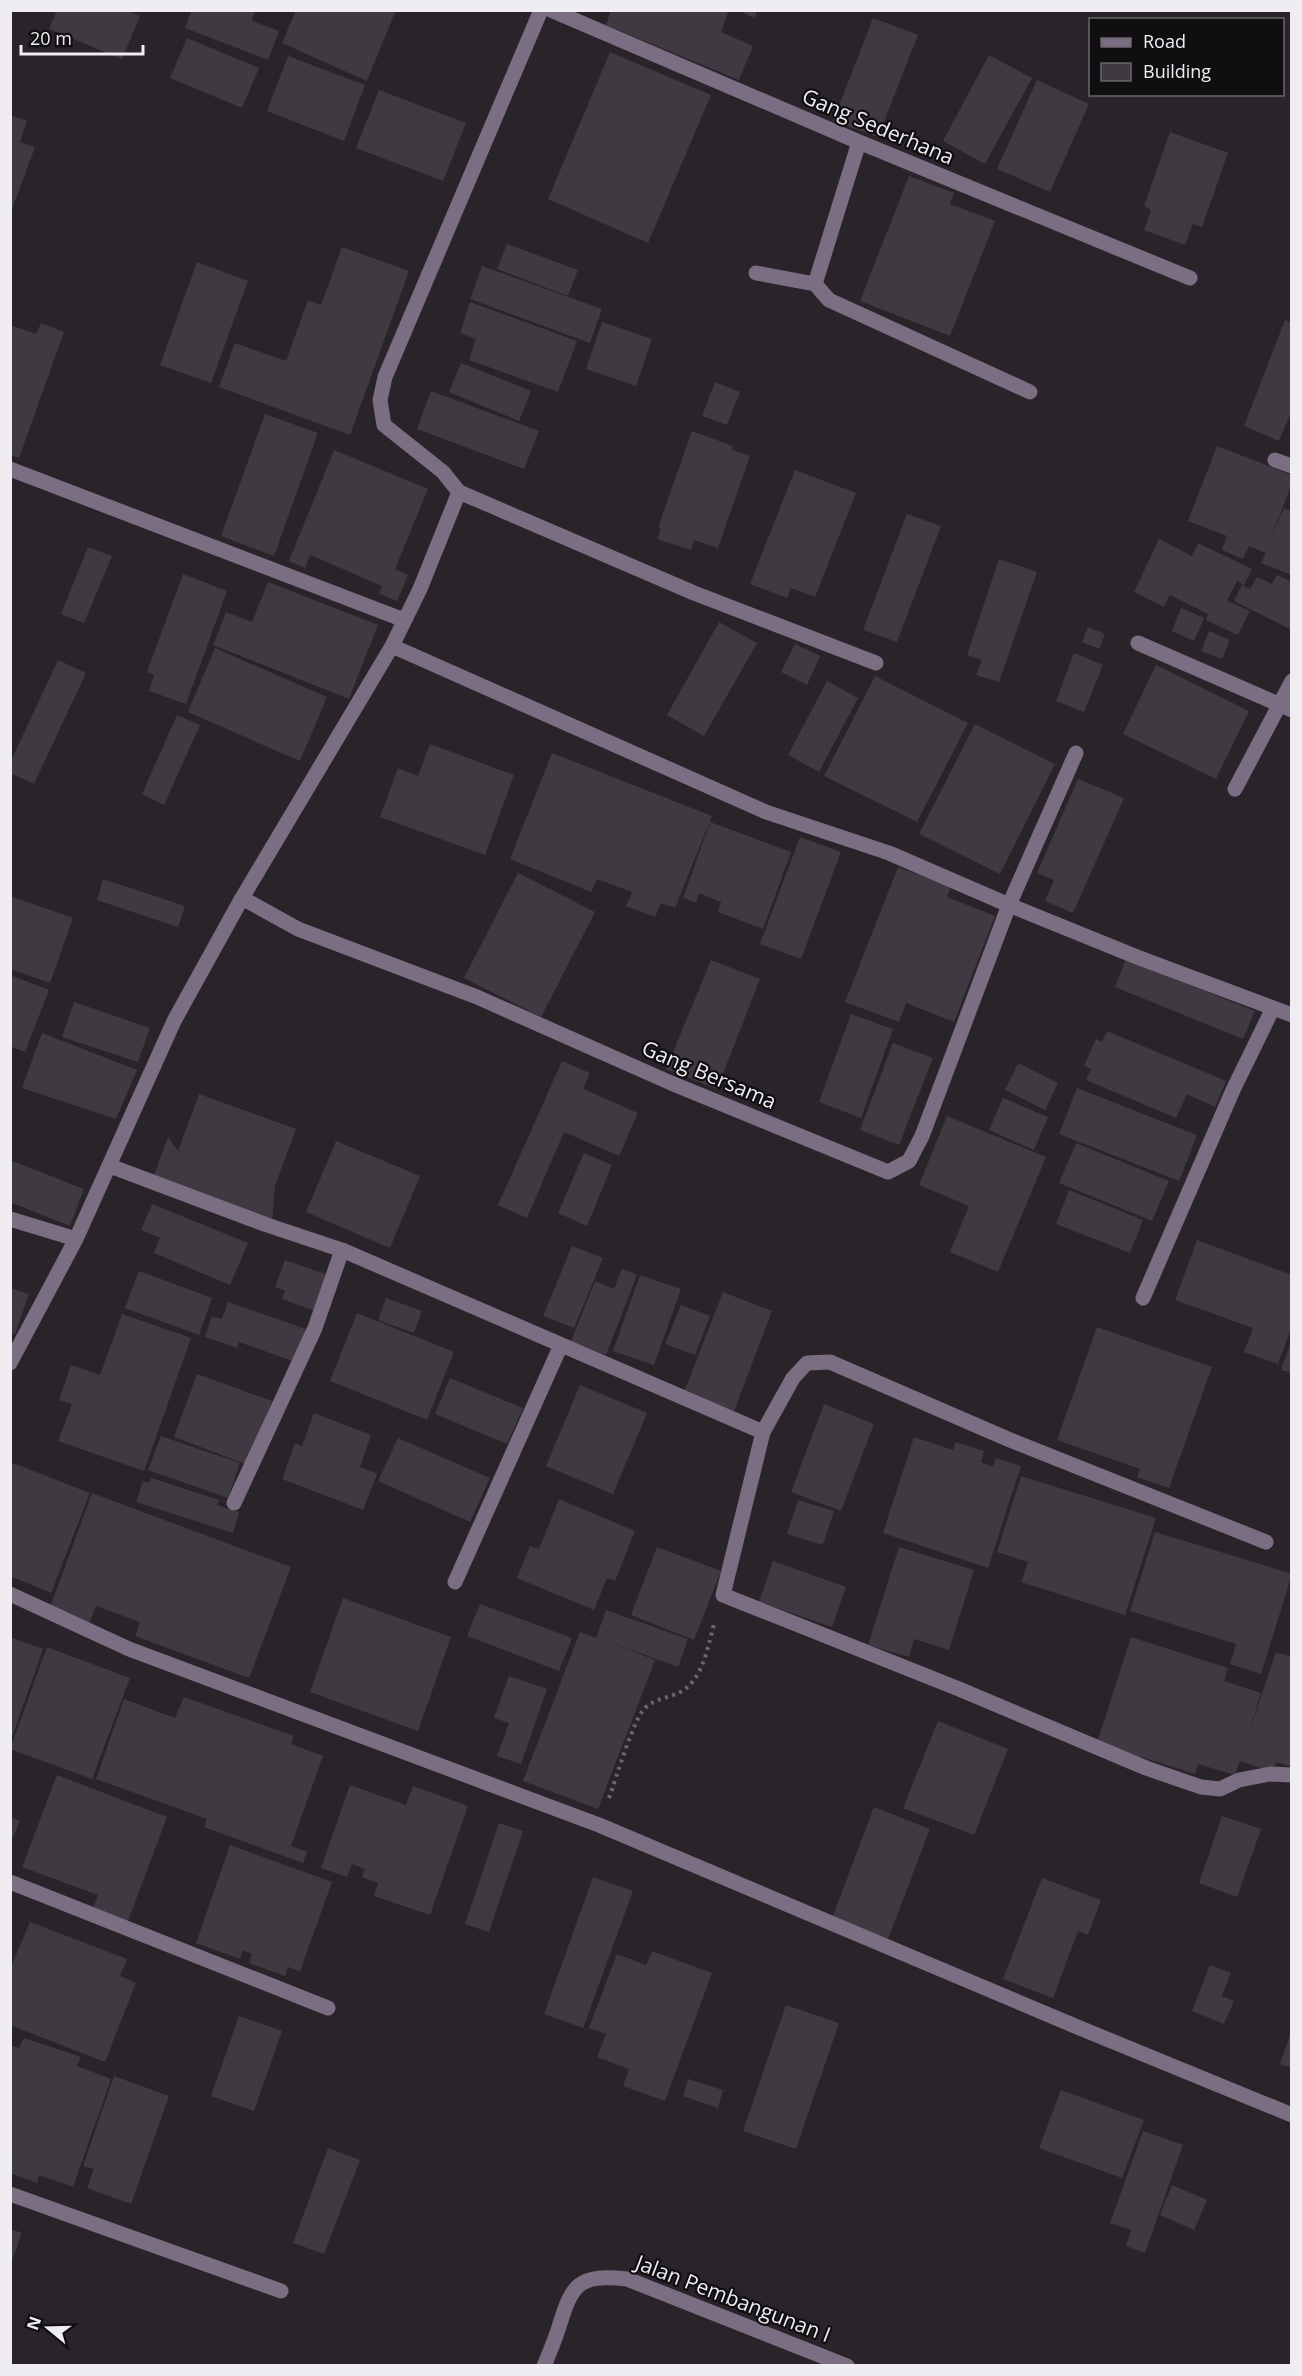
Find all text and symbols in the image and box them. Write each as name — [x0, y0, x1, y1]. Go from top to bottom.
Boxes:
scale bar — [21, 18, 142, 56]
legend — [1089, 18, 1284, 96]
text: 20 m — [30, 26, 72, 50]
text: Road — [1143, 29, 1186, 53]
text: Building — [1143, 59, 1211, 83]
street label: Gang Sederhana — [798, 81, 959, 171]
street label: Gang Bersama — [638, 1033, 781, 1115]
street label: Jalan Pembangunan I — [630, 2247, 835, 2348]
north arrow — [18, 2298, 78, 2358]
text: N — [21, 2313, 46, 2333]

